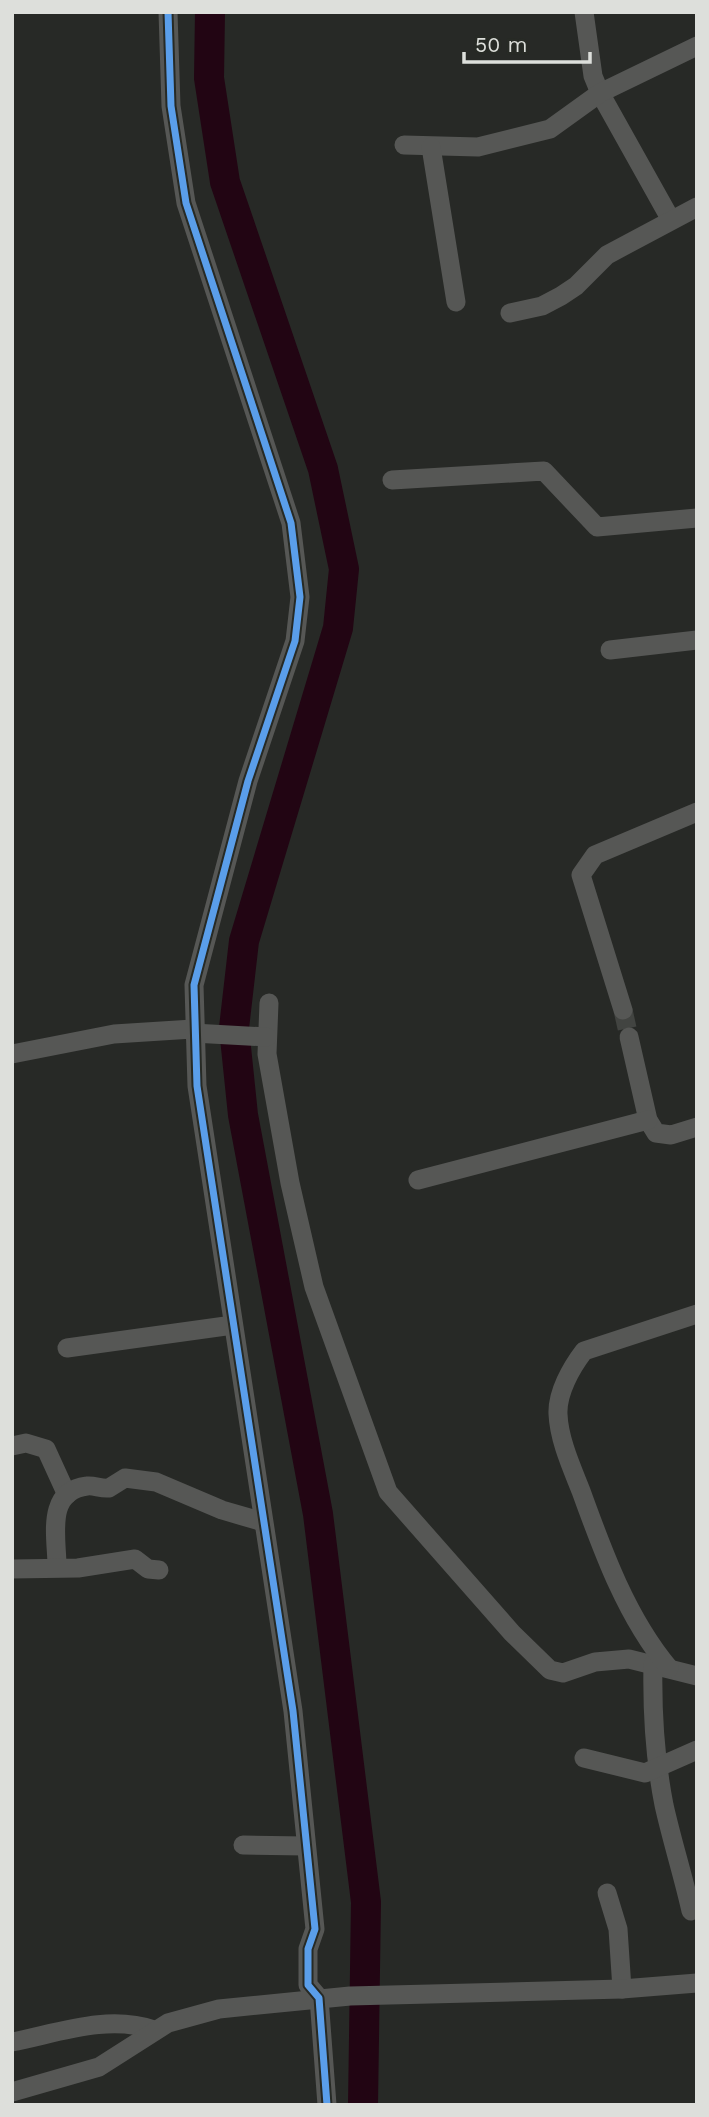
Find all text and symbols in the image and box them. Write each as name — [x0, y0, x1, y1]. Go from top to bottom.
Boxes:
scale bar — [464, 21, 590, 65]
text: 50 m — [475, 32, 527, 57]

